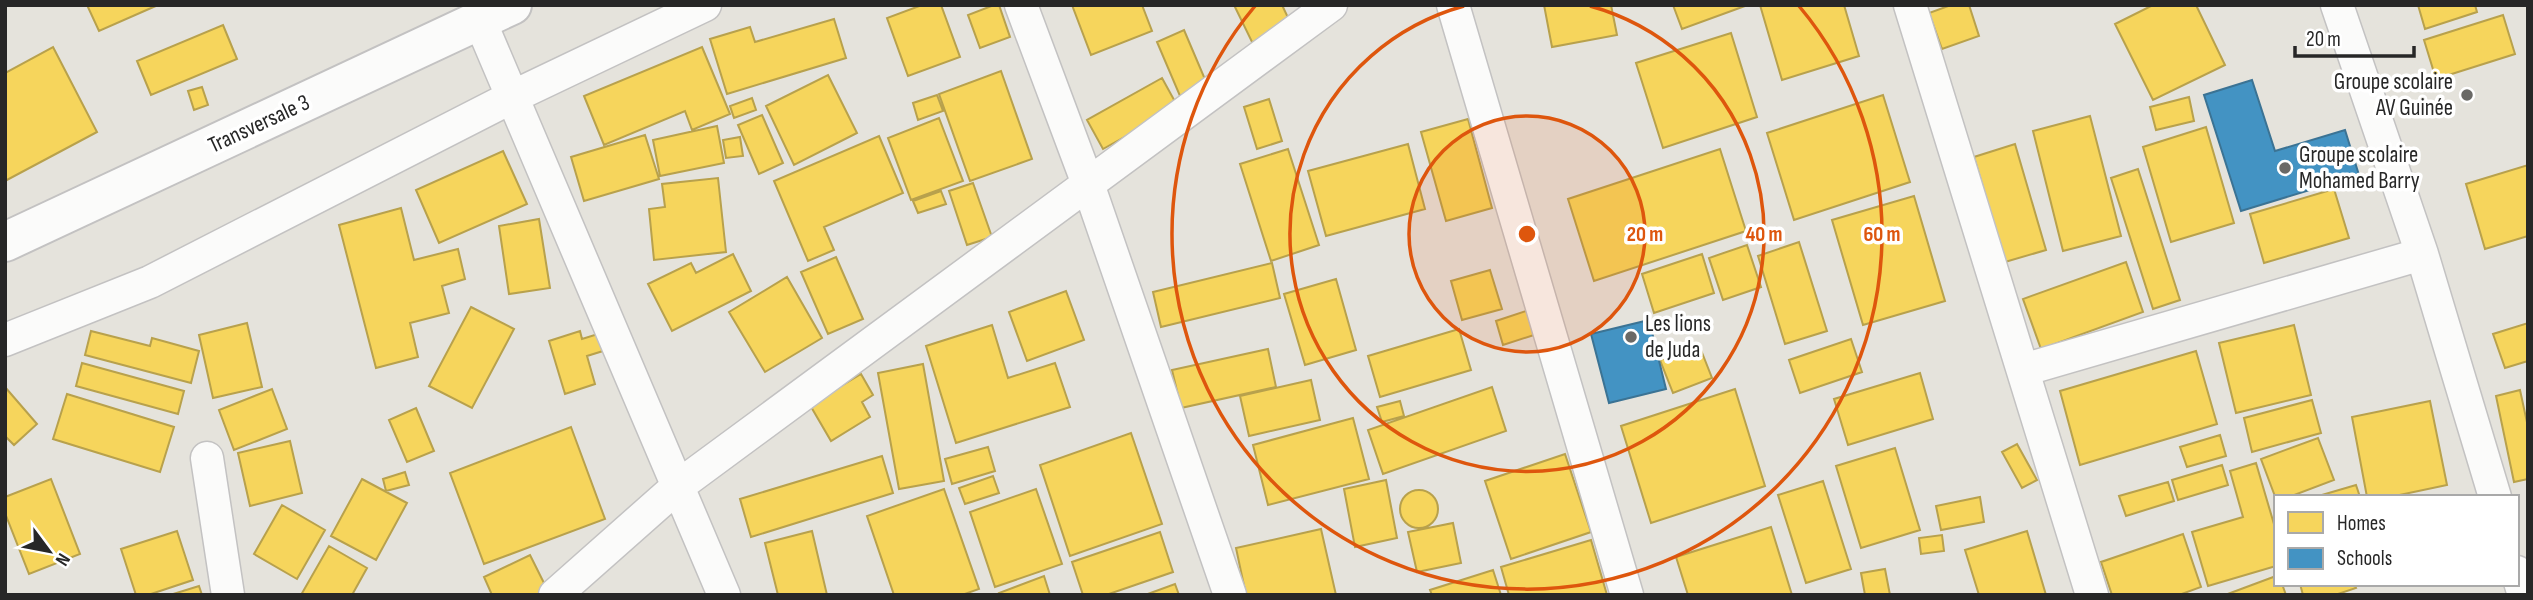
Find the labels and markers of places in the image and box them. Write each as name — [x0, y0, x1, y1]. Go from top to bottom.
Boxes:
place label: Groupe scolaire AV Guinée — [2334, 68, 2453, 122]
marker: Groupe scolaire AV Guinée — [2459, 87, 2475, 103]
place label: Groupe scolaire Mohamed Barry — [2299, 141, 2420, 195]
marker: Groupe scolaire Mohamed Barry — [2277, 160, 2293, 176]
centre of rings — [1515, 222, 1539, 246]
place label: Les lions de Juda — [1645, 310, 1711, 364]
marker: Les lions de Juda — [1623, 329, 1639, 345]

